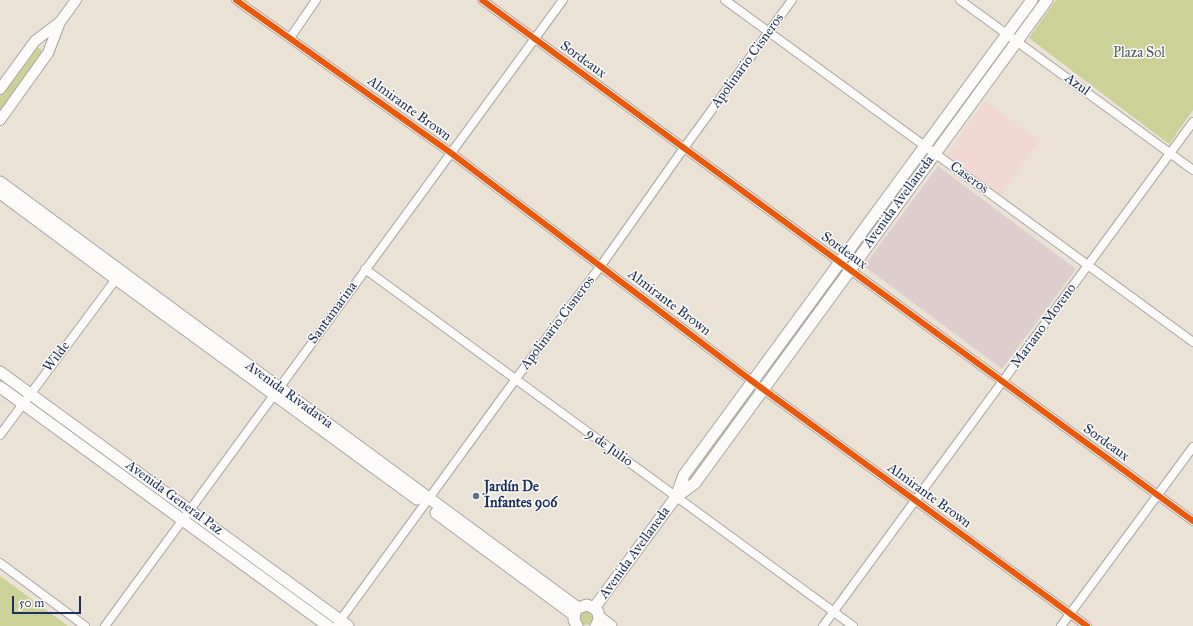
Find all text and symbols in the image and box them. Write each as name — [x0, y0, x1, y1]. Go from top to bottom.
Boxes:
street label: Apolinario Cisneros — [708, 10, 788, 112]
street label: Sordeaux — [557, 38, 609, 82]
park label: Plaza Sol — [1113, 46, 1165, 62]
street label: Azul — [1061, 70, 1093, 100]
street label: Almirante Brown — [364, 73, 454, 145]
street label: Avenida Avellaneda — [860, 153, 938, 251]
street label: Caseros — [946, 158, 992, 198]
street label: Sordeaux — [818, 229, 870, 273]
street label: Almirante Brown — [624, 266, 714, 340]
street label: Apolinario Cisneros — [517, 273, 599, 373]
street label: Santamarina — [305, 279, 361, 347]
street label: Mariano Moreno — [1008, 281, 1080, 371]
street label: Wilde — [40, 338, 74, 376]
street label: Avenida Rivadavia — [242, 358, 336, 432]
street label: Sordeaux — [1080, 421, 1132, 465]
street label: 9 de Julio — [582, 425, 636, 471]
street label: Avenida General Paz — [122, 457, 226, 539]
street label: Almirante Brown — [884, 460, 974, 532]
place label: Jardín De Infantes 906 — [484, 480, 557, 512]
marker: Jardín De Infantes 906 — [471, 491, 481, 501]
street label: Avenida Avellaneda — [596, 504, 674, 602]
scale bar — [14, 588, 83, 614]
text: 50 m — [19, 596, 44, 610]

